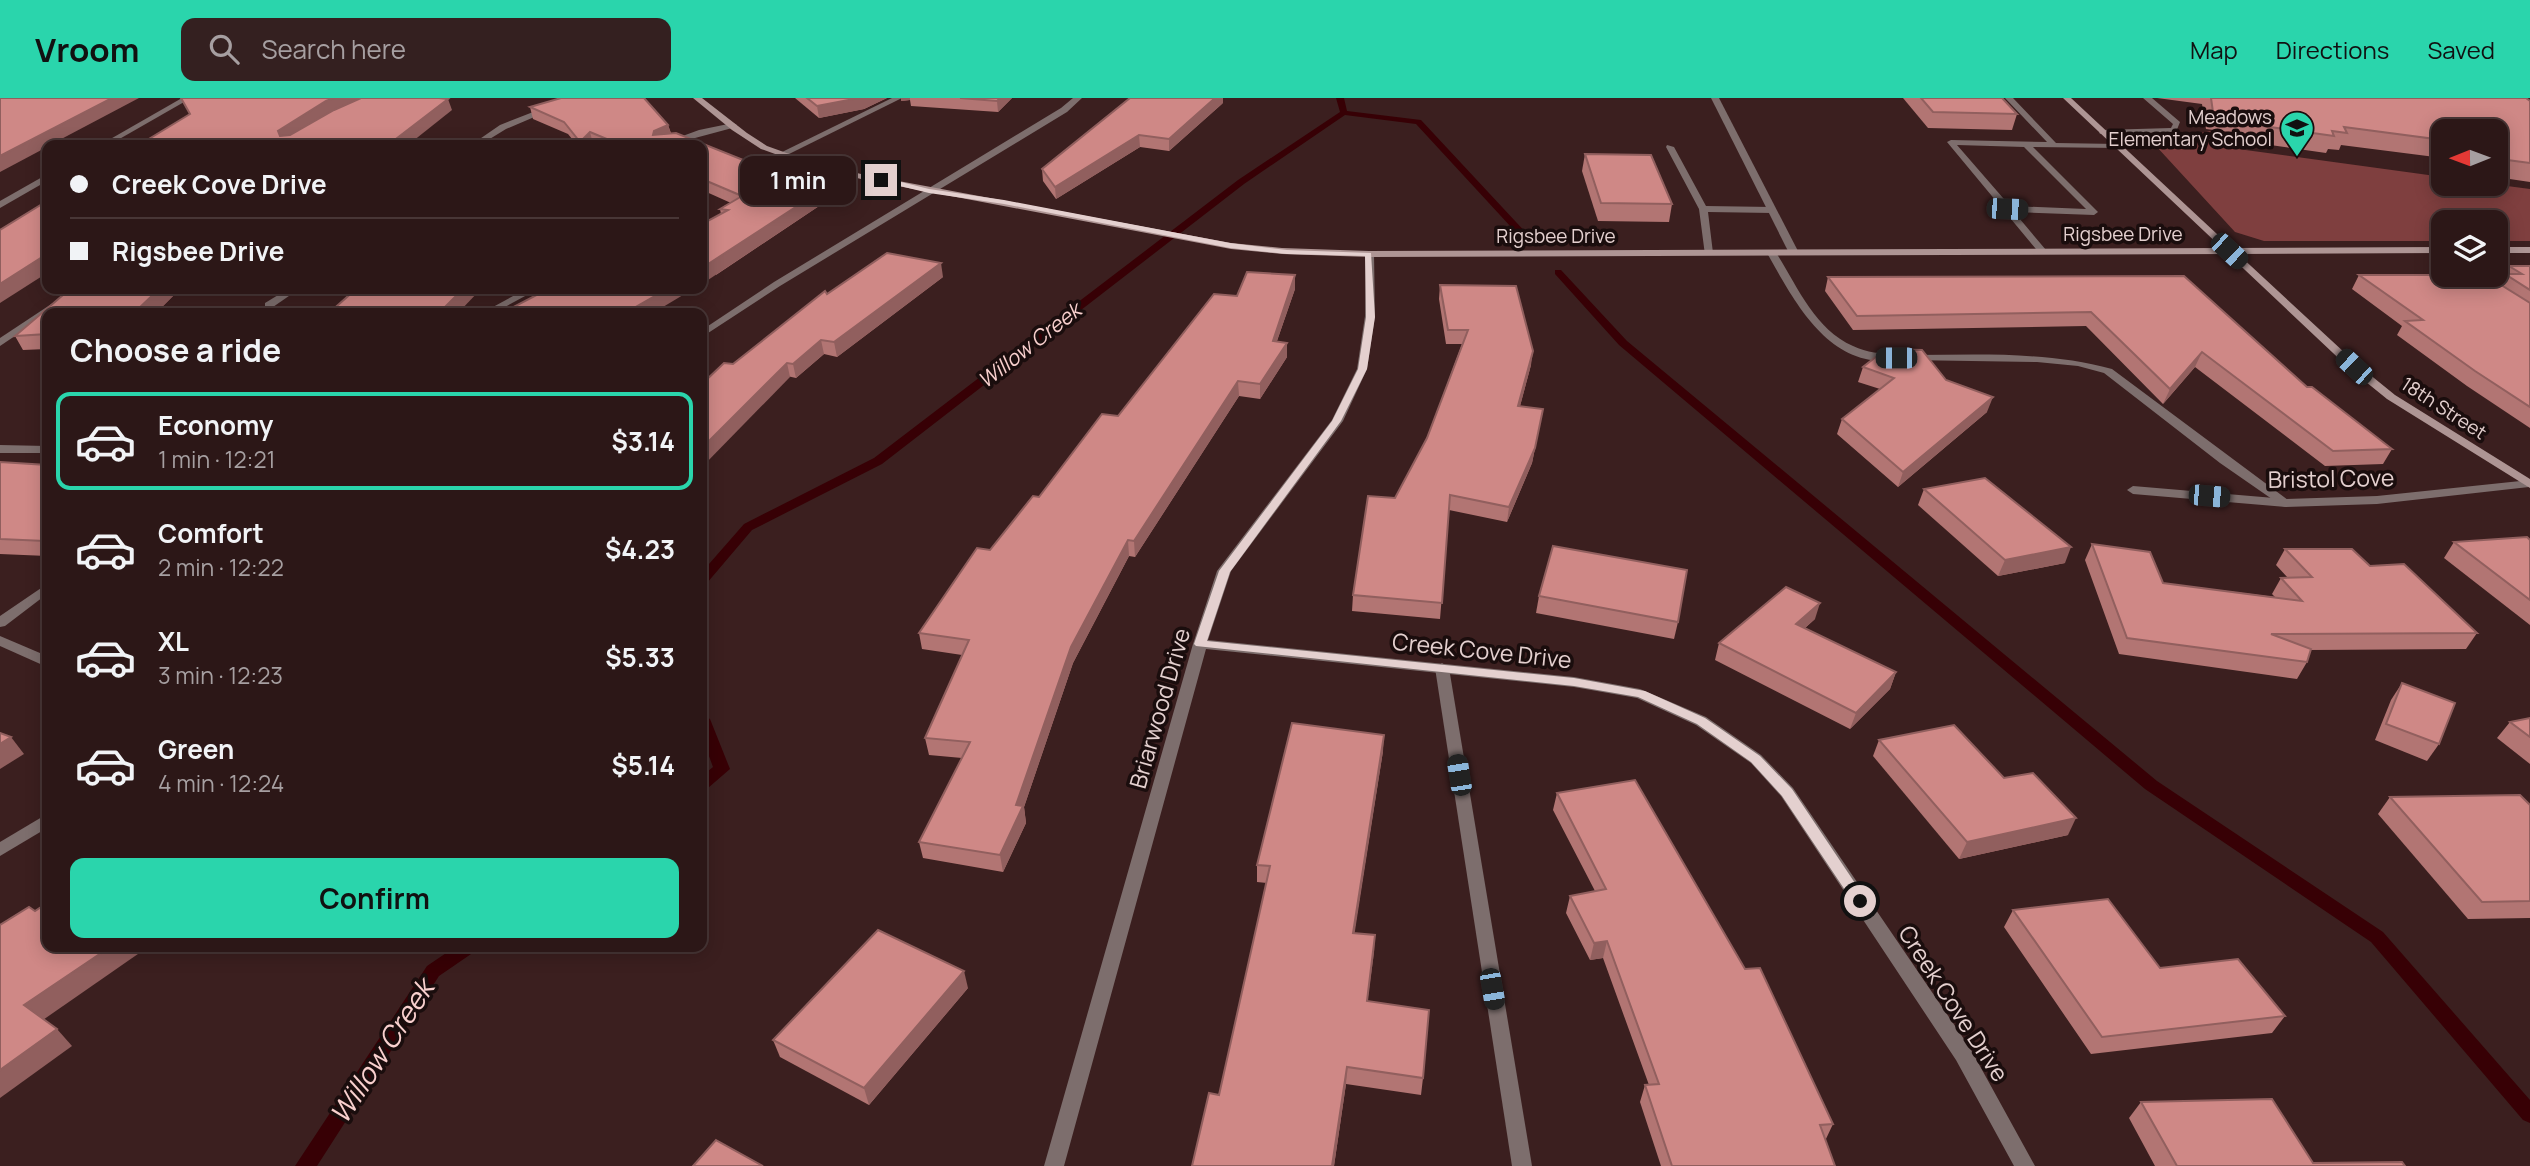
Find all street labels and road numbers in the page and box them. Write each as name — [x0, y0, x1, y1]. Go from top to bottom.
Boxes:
street label: Rigsbee Drive — [2063, 221, 2183, 247]
street label: Rigsbee Drive — [1496, 223, 1616, 249]
street label: 18th Street — [2396, 371, 2492, 445]
street label: Bristol Cove — [2268, 461, 2394, 495]
street label: Briarwood Drive — [1121, 624, 1197, 792]
street label: Creek Cove Drive — [1391, 625, 1573, 675]
street label: Creek Cove Drive — [1892, 919, 2016, 1087]

